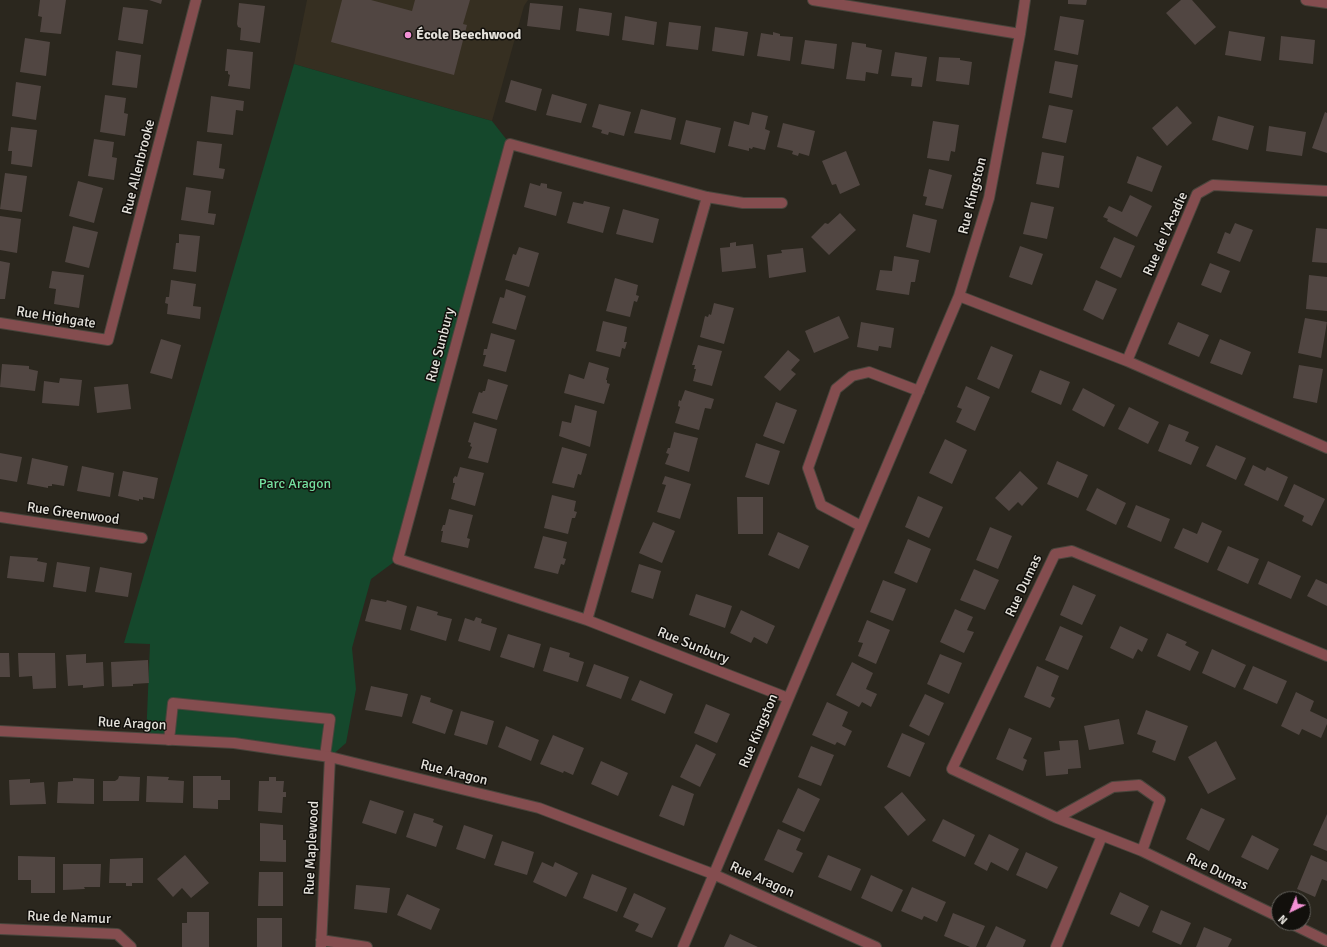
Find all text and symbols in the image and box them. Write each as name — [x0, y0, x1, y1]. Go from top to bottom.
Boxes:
place label: École Beechwood — [416, 27, 521, 43]
marker: École Beechwood — [403, 30, 413, 40]
street label: Rue Allenbrooke — [119, 118, 159, 216]
street label: Rue Kingston — [955, 156, 991, 236]
street label: Rue de l'Acadie — [1140, 189, 1192, 279]
street label: Rue Highgate — [15, 303, 97, 333]
street label: Rue Sunbury — [423, 306, 459, 384]
park label: Parc Aragon — [259, 476, 331, 492]
street label: Rue Greenwood — [26, 499, 120, 529]
street label: Rue Dumas — [1002, 552, 1046, 620]
street label: Rue Sunbury — [655, 624, 731, 668]
street label: Rue Kingston — [736, 691, 782, 771]
street label: Rue Aragon — [97, 714, 167, 734]
street label: Rue Aragon — [419, 757, 489, 789]
street label: Rue Maplewood — [301, 800, 323, 896]
street label: Rue Dumas — [1183, 850, 1251, 894]
street label: Rue Aragon — [727, 858, 797, 902]
north arrow — [1271, 891, 1311, 931]
street label: Rue de Namur — [27, 908, 111, 928]
text: N — [1276, 912, 1290, 927]

